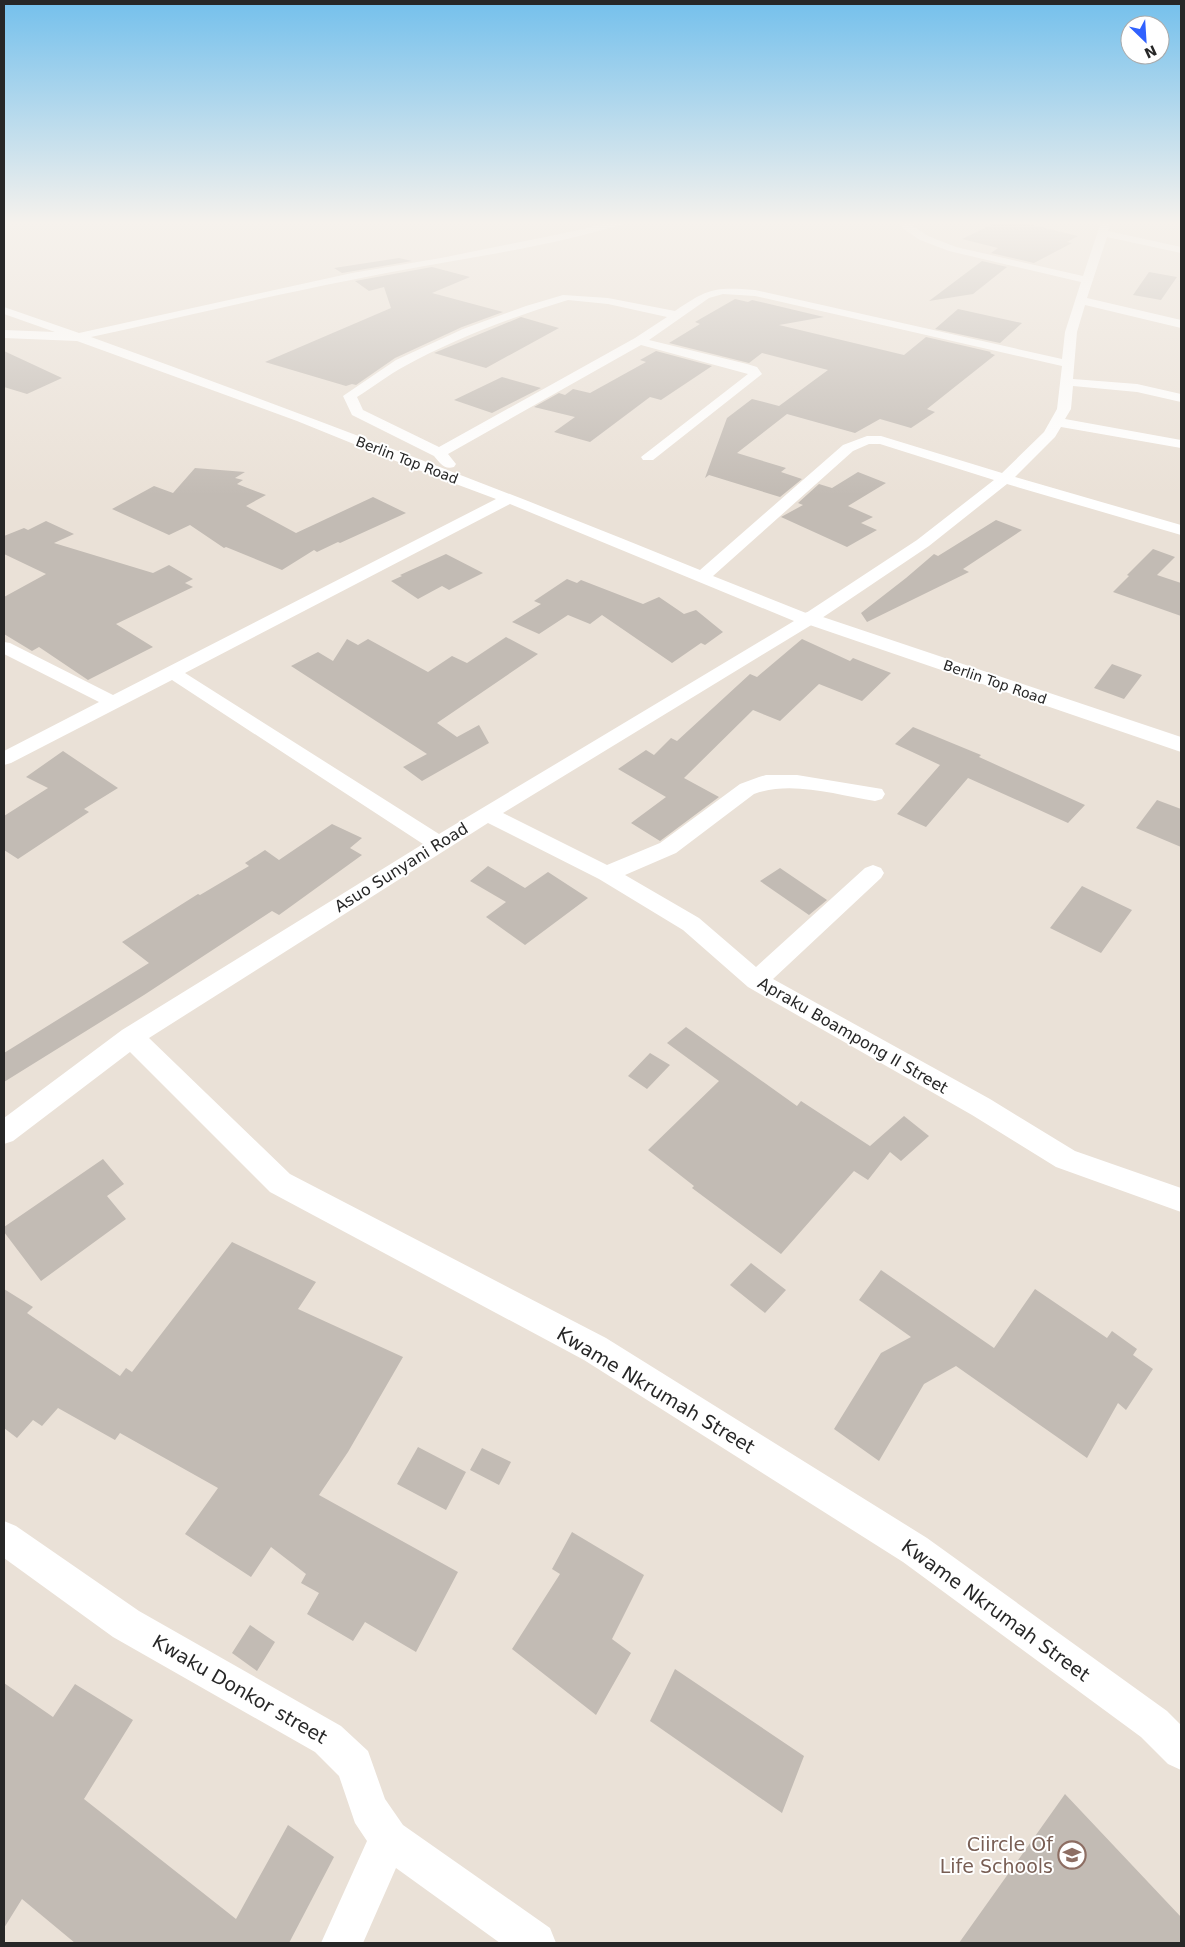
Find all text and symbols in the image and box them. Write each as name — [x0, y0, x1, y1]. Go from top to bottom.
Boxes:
north arrow — [1120, 15, 1170, 65]
text: N — [1142, 42, 1159, 62]
street label: Berlin Top Road — [354, 433, 460, 487]
street label: Berlin Top Road — [941, 657, 1049, 707]
street label: Asuo Sunyani Road — [331, 819, 472, 916]
street label: Apraku Boampong II Street — [754, 973, 951, 1098]
street label: Kwame Nkrumah Street — [553, 1322, 759, 1458]
street label: Kwame Nkrumah Street — [898, 1534, 1094, 1686]
street label: Kwaku Donkor street — [149, 1630, 331, 1748]
place label: Ciircle Of Life Schools — [940, 1833, 1054, 1877]
school or university icon: Ciircle Of Life Schools — [1057, 1840, 1087, 1870]

